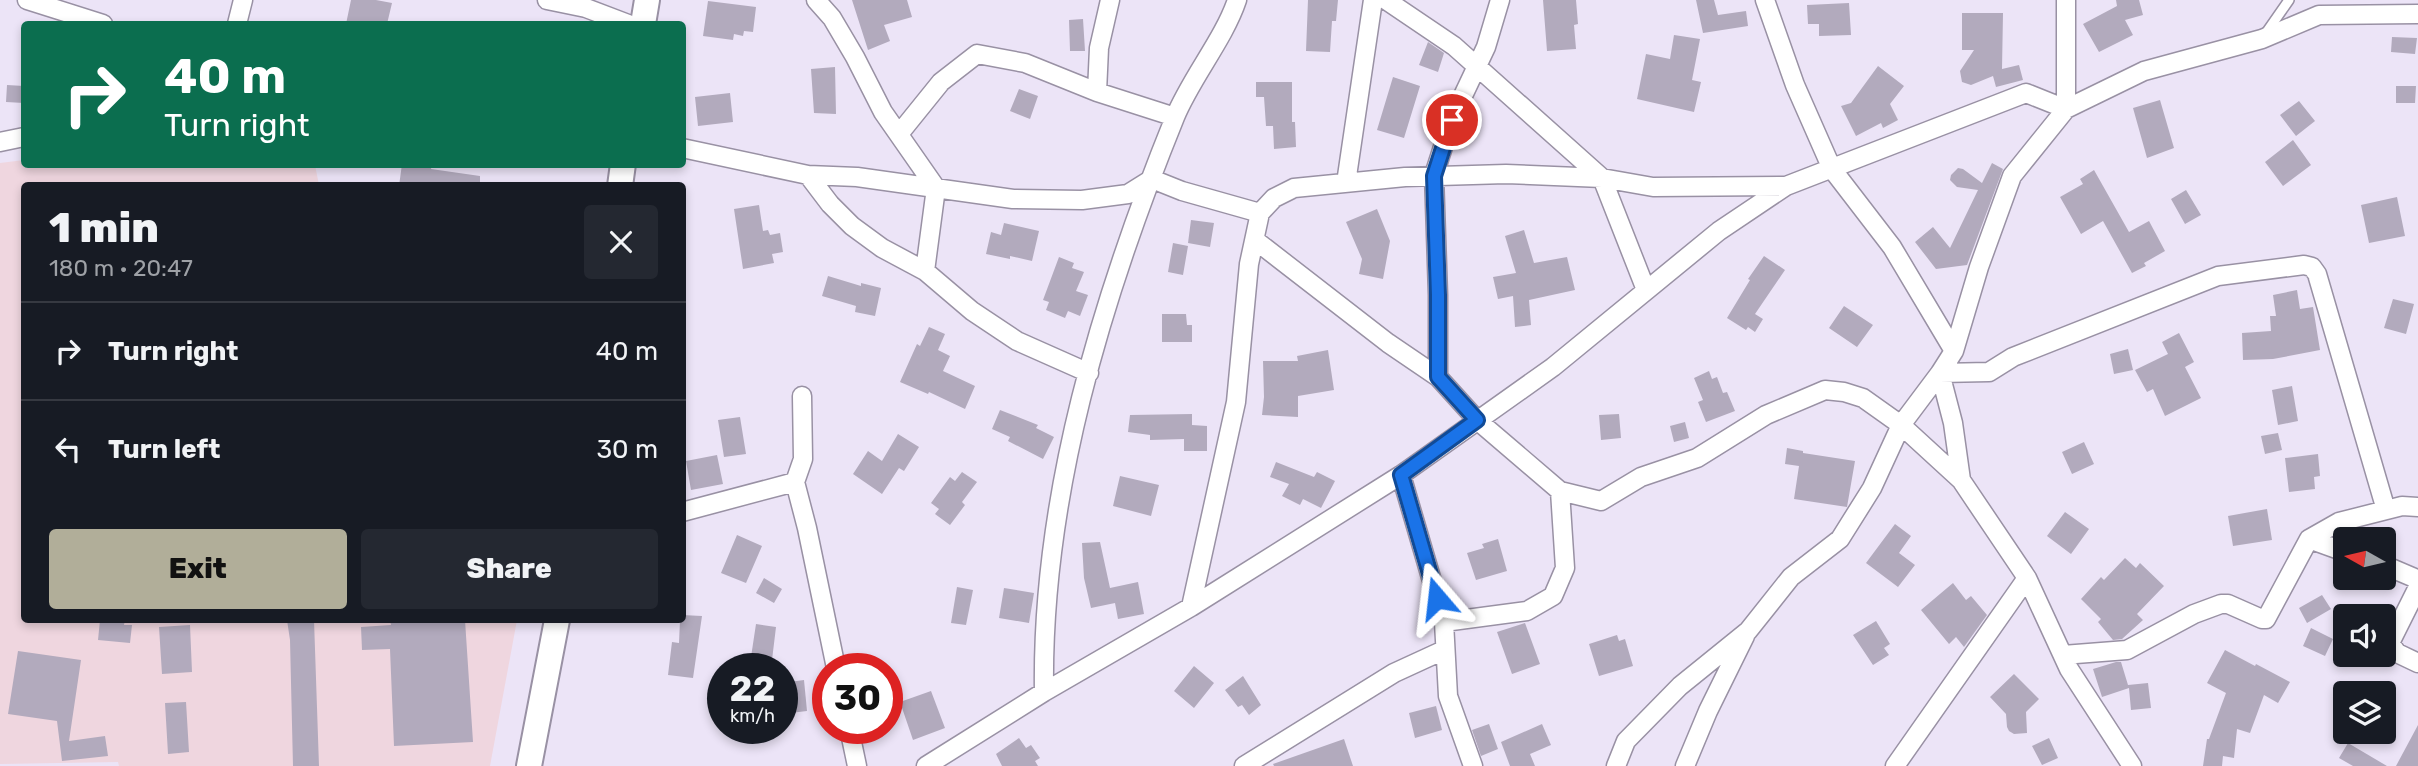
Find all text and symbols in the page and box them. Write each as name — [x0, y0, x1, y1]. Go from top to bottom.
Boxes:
text: 40 m — [164, 47, 286, 105]
icon: right — [49, 49, 140, 140]
pin — [1422, 90, 1482, 150]
icon: arrive — [1433, 101, 1471, 139]
text: Turn right — [164, 106, 309, 144]
text: 1 min — [49, 203, 159, 253]
button: close — [584, 205, 658, 279]
text: 180 m · 20:47 — [49, 254, 193, 282]
icon: right — [49, 332, 87, 370]
text: Turn right — [108, 336, 238, 367]
text: 40 m — [596, 336, 658, 367]
icon: left — [49, 430, 87, 468]
text: Turn left — [108, 434, 220, 465]
text: 30 m — [596, 434, 658, 465]
north arrow — [2333, 527, 2396, 590]
map controls — [2333, 527, 2396, 744]
button: Exit — [49, 529, 347, 609]
button: Share — [361, 529, 658, 609]
position arrow — [1400, 561, 1474, 635]
button: sound — [2333, 604, 2396, 667]
speed limit sign: 30 — [812, 653, 903, 744]
text: 22 — [730, 668, 775, 710]
button: layers — [2333, 681, 2396, 744]
text: km/h — [730, 705, 775, 727]

